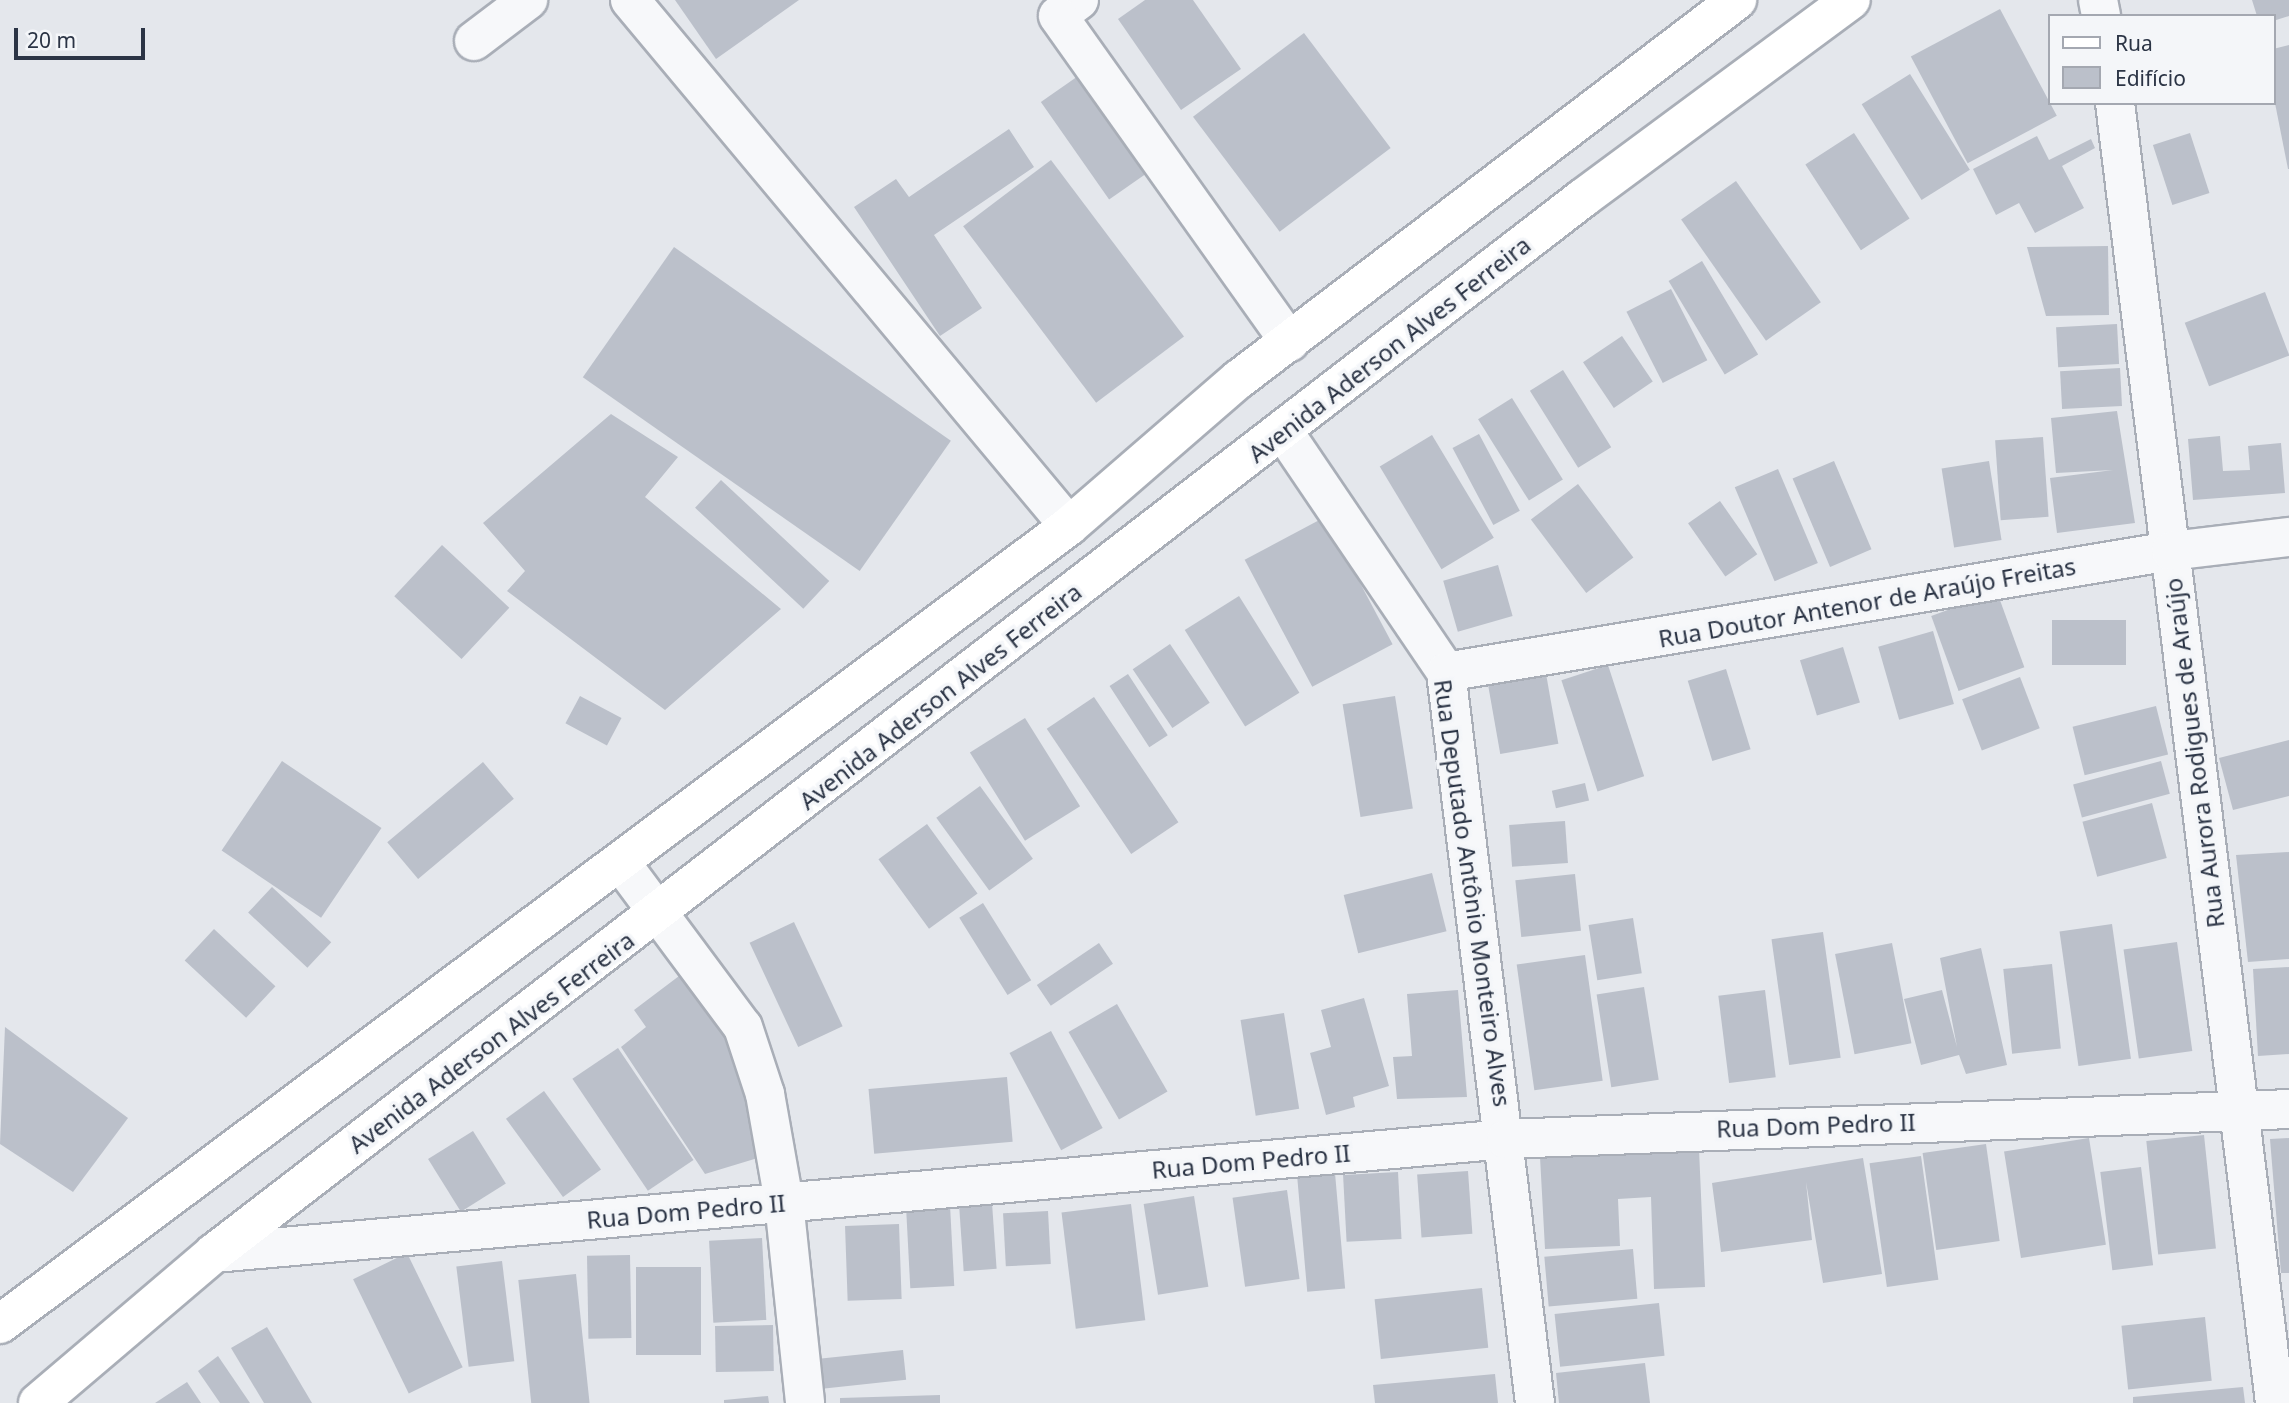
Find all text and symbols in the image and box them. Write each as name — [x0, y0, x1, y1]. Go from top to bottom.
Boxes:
scale bar — [18, 14, 149, 58]
legend — [2048, 14, 2275, 105]
text: 20 m — [27, 26, 76, 54]
text: Rua — [2115, 29, 2153, 57]
text: Edifício — [2115, 64, 2186, 92]
street label: Avenida Aderson Alves Ferreira — [1242, 230, 1536, 468]
street label: Rua Doutor Antenor de Araújo Freitas — [1656, 551, 2078, 653]
street label: Rua Aurora Rodigues de Araújo — [2158, 576, 2230, 930]
street label: Avenida Aderson Alves Ferreira — [793, 577, 1087, 815]
street label: Rua Deputado Antônio Monteiro Alves — [1429, 677, 1517, 1109]
street label: Avenida Aderson Alves Ferreira — [343, 925, 639, 1159]
street label: Rua Dom Pedro II — [1716, 1107, 1916, 1143]
street label: Rua Dom Pedro II — [1150, 1138, 1352, 1184]
street label: Rua Dom Pedro II — [585, 1188, 787, 1234]

